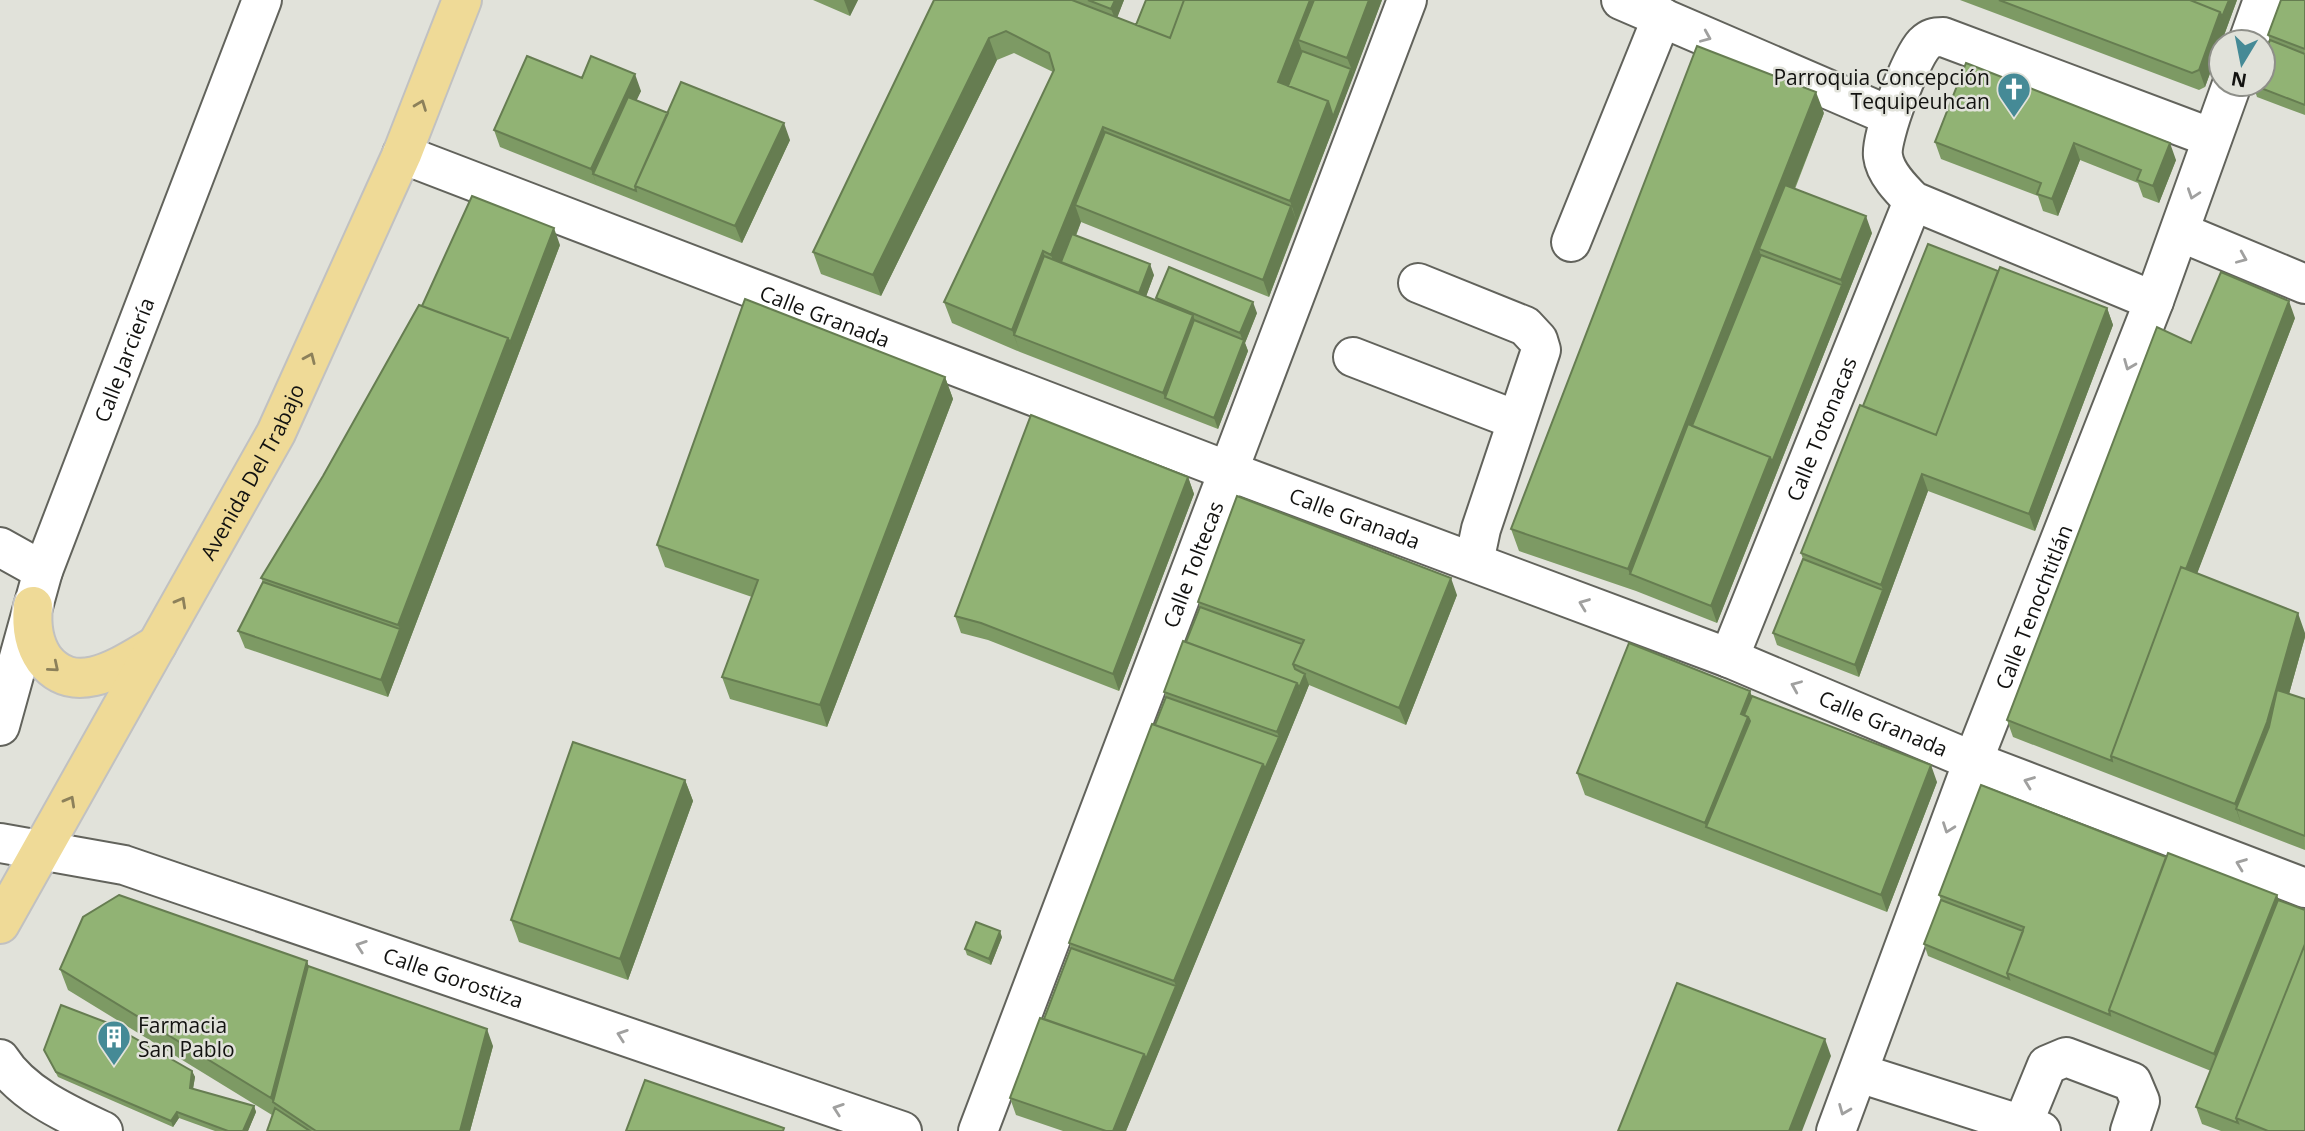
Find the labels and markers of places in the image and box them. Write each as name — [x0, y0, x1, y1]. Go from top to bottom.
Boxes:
place label: Parroquia Concepción Tequipeuhcan — [1773, 63, 1990, 115]
church icon: Parroquia Concepción Tequipeuhcan — [1995, 70, 2033, 119]
place label: Farmacia San Pablo — [138, 1011, 235, 1063]
building icon: Farmacia San Pablo — [95, 1018, 133, 1067]

